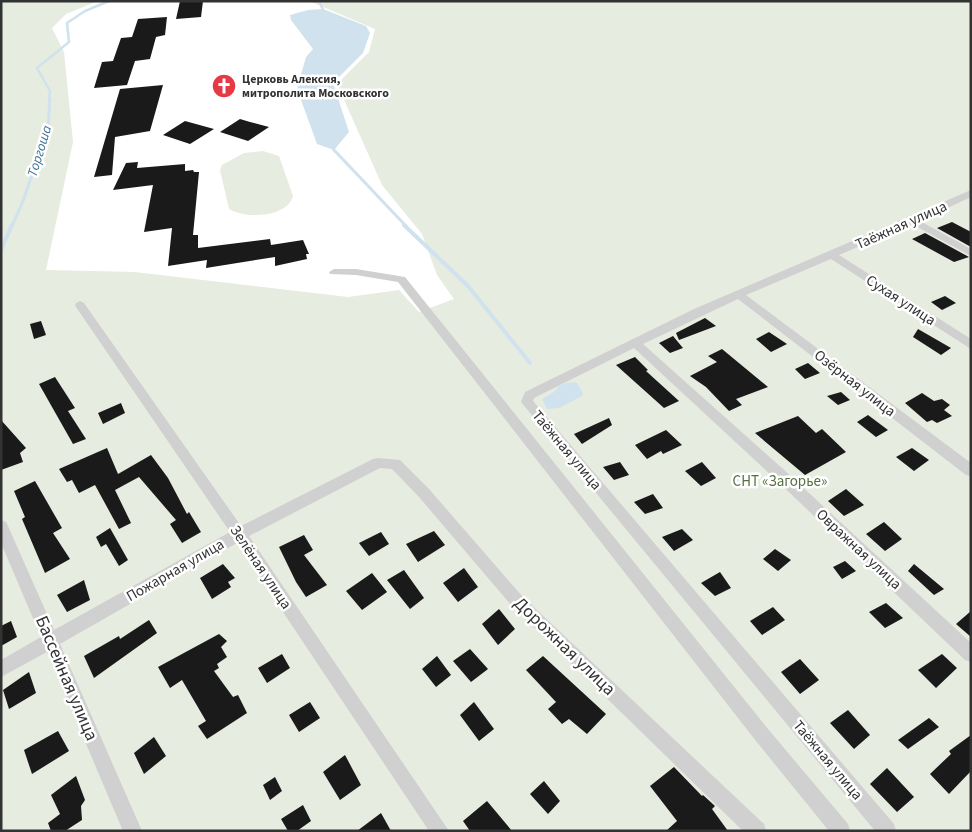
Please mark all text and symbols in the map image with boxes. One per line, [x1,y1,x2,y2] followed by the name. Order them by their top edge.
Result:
[242,71,389,102] place label: Церковь Алексия, митрополита Московского
[211,73,237,99] church icon: Церковь Алексия, митрополита Московского
[23,123,57,180] water label: Торгоша
[852,196,950,255] street label: Таёжная улица
[862,270,940,331] street label: Сухая улица
[809,345,900,422] street label: Озёрная улица
[527,406,606,495] street label: Таёжная улица
[733,471,827,492] park label: СНТ «Загорье»
[811,504,906,594] street label: Овражная улица
[225,521,296,613] street label: Зелёная улица
[122,534,228,607] street label: Пожарная улица
[508,591,621,701] street label: Дорожная улица
[29,612,104,745] street label: Бассейная улица
[788,716,867,805] street label: Таёжная улица

